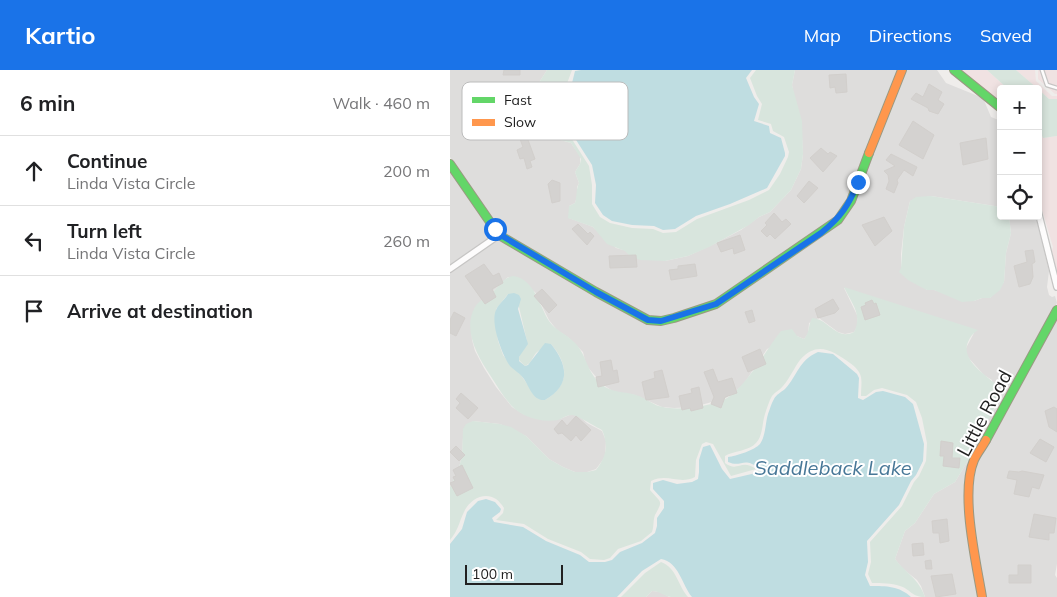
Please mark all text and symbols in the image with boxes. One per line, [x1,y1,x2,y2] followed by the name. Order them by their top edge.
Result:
[25,20,96,50] text: Kartio
[804,24,841,47] text: Map
[869,24,952,47] text: Directions
[980,24,1032,47] text: Saved
[462,82,628,140] legend
[997,85,1042,220] map controls
[997,85,1042,130] button: +
[20,90,75,116] text: 6 min
[504,91,532,109] text: Fast
[332,93,430,113] text: Walk · 460 m
[504,113,536,131] text: Slow
[997,130,1042,175] button: −
[67,149,147,173] text: Continue
[20,157,48,185] icon: ahead
[383,161,430,181] text: 200 m
[847,171,870,194] route end
[67,173,195,193] text: Linda Vista Circle
[997,175,1042,220] button: locate
[484,218,507,241] route start
[67,219,142,243] text: Turn left
[20,227,48,255] icon: left
[383,231,430,251] text: 260 m
[67,243,195,263] text: Linda Vista Circle
[20,297,48,325] icon: arrive
[67,299,253,323] text: Arrive at destination
[951,366,1017,460] street label: Little Road
[754,455,912,480] water label: Saddleback Lake
[465,562,562,585] scale bar
[472,565,513,583] text: 100 m

